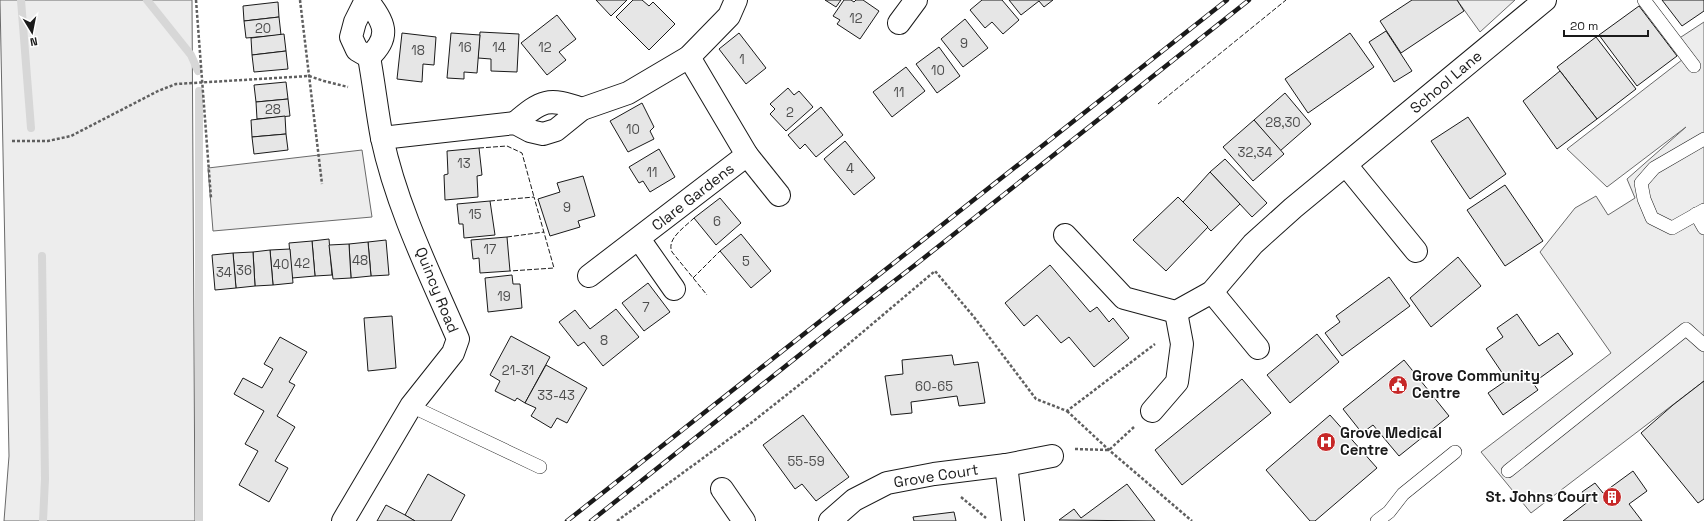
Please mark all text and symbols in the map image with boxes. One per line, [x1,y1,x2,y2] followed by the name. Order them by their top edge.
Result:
[849,10,863,27] house number: 12
[12,12,52,52] north arrow
[1564,12,1648,38] scale bar
[1570,18,1598,34] text: 20 m
[255,20,271,37] house number: 20
[29,34,39,49] text: N
[960,35,968,52] house number: 9
[458,39,472,56] house number: 16
[492,39,506,56] house number: 14
[538,39,552,56] house number: 12
[411,42,425,59] house number: 18
[1406,46,1486,117] street label: School Lane
[739,51,745,68] house number: 1
[931,62,945,79] house number: 10
[894,84,904,101] house number: 11
[265,101,281,118] house number: 28
[786,104,794,121] house number: 2
[1265,114,1301,131] house number: 28,30
[626,121,640,138] house number: 10
[1238,144,1272,161] house number: 32,34
[457,155,471,172] house number: 13
[648,158,738,235] street label: Clare Gardens
[846,160,854,177] house number: 4
[647,164,657,181] house number: 11
[563,199,571,216] house number: 9
[468,206,482,223] house number: 15
[713,213,721,230] house number: 6
[484,241,496,258] house number: 17
[412,244,463,336] street label: Quincy Road
[352,252,368,269] house number: 48
[742,253,750,270] house number: 5
[294,255,310,272] house number: 42
[273,256,289,273] house number: 40
[236,262,252,279] house number: 36
[216,264,232,281] house number: 34
[497,288,511,305] house number: 19
[642,299,650,316] house number: 7
[600,332,608,349] house number: 8
[502,362,534,379] house number: 21-31
[1412,366,1540,402] place label: Grove Community Centre
[1387,374,1409,396] public building icon: Grove Community Centre
[915,378,953,395] house number: 60-65
[537,387,575,404] house number: 33-43
[1340,423,1442,459] place label: Grove Medical Centre
[1315,431,1337,453] hospital icon: Grove Medical Centre
[787,453,825,470] house number: 55-59
[892,459,980,492] street label: Grove Court
[1601,486,1623,508] building icon: St. Johns Court
[1485,487,1598,506] place label: St. Johns Court

